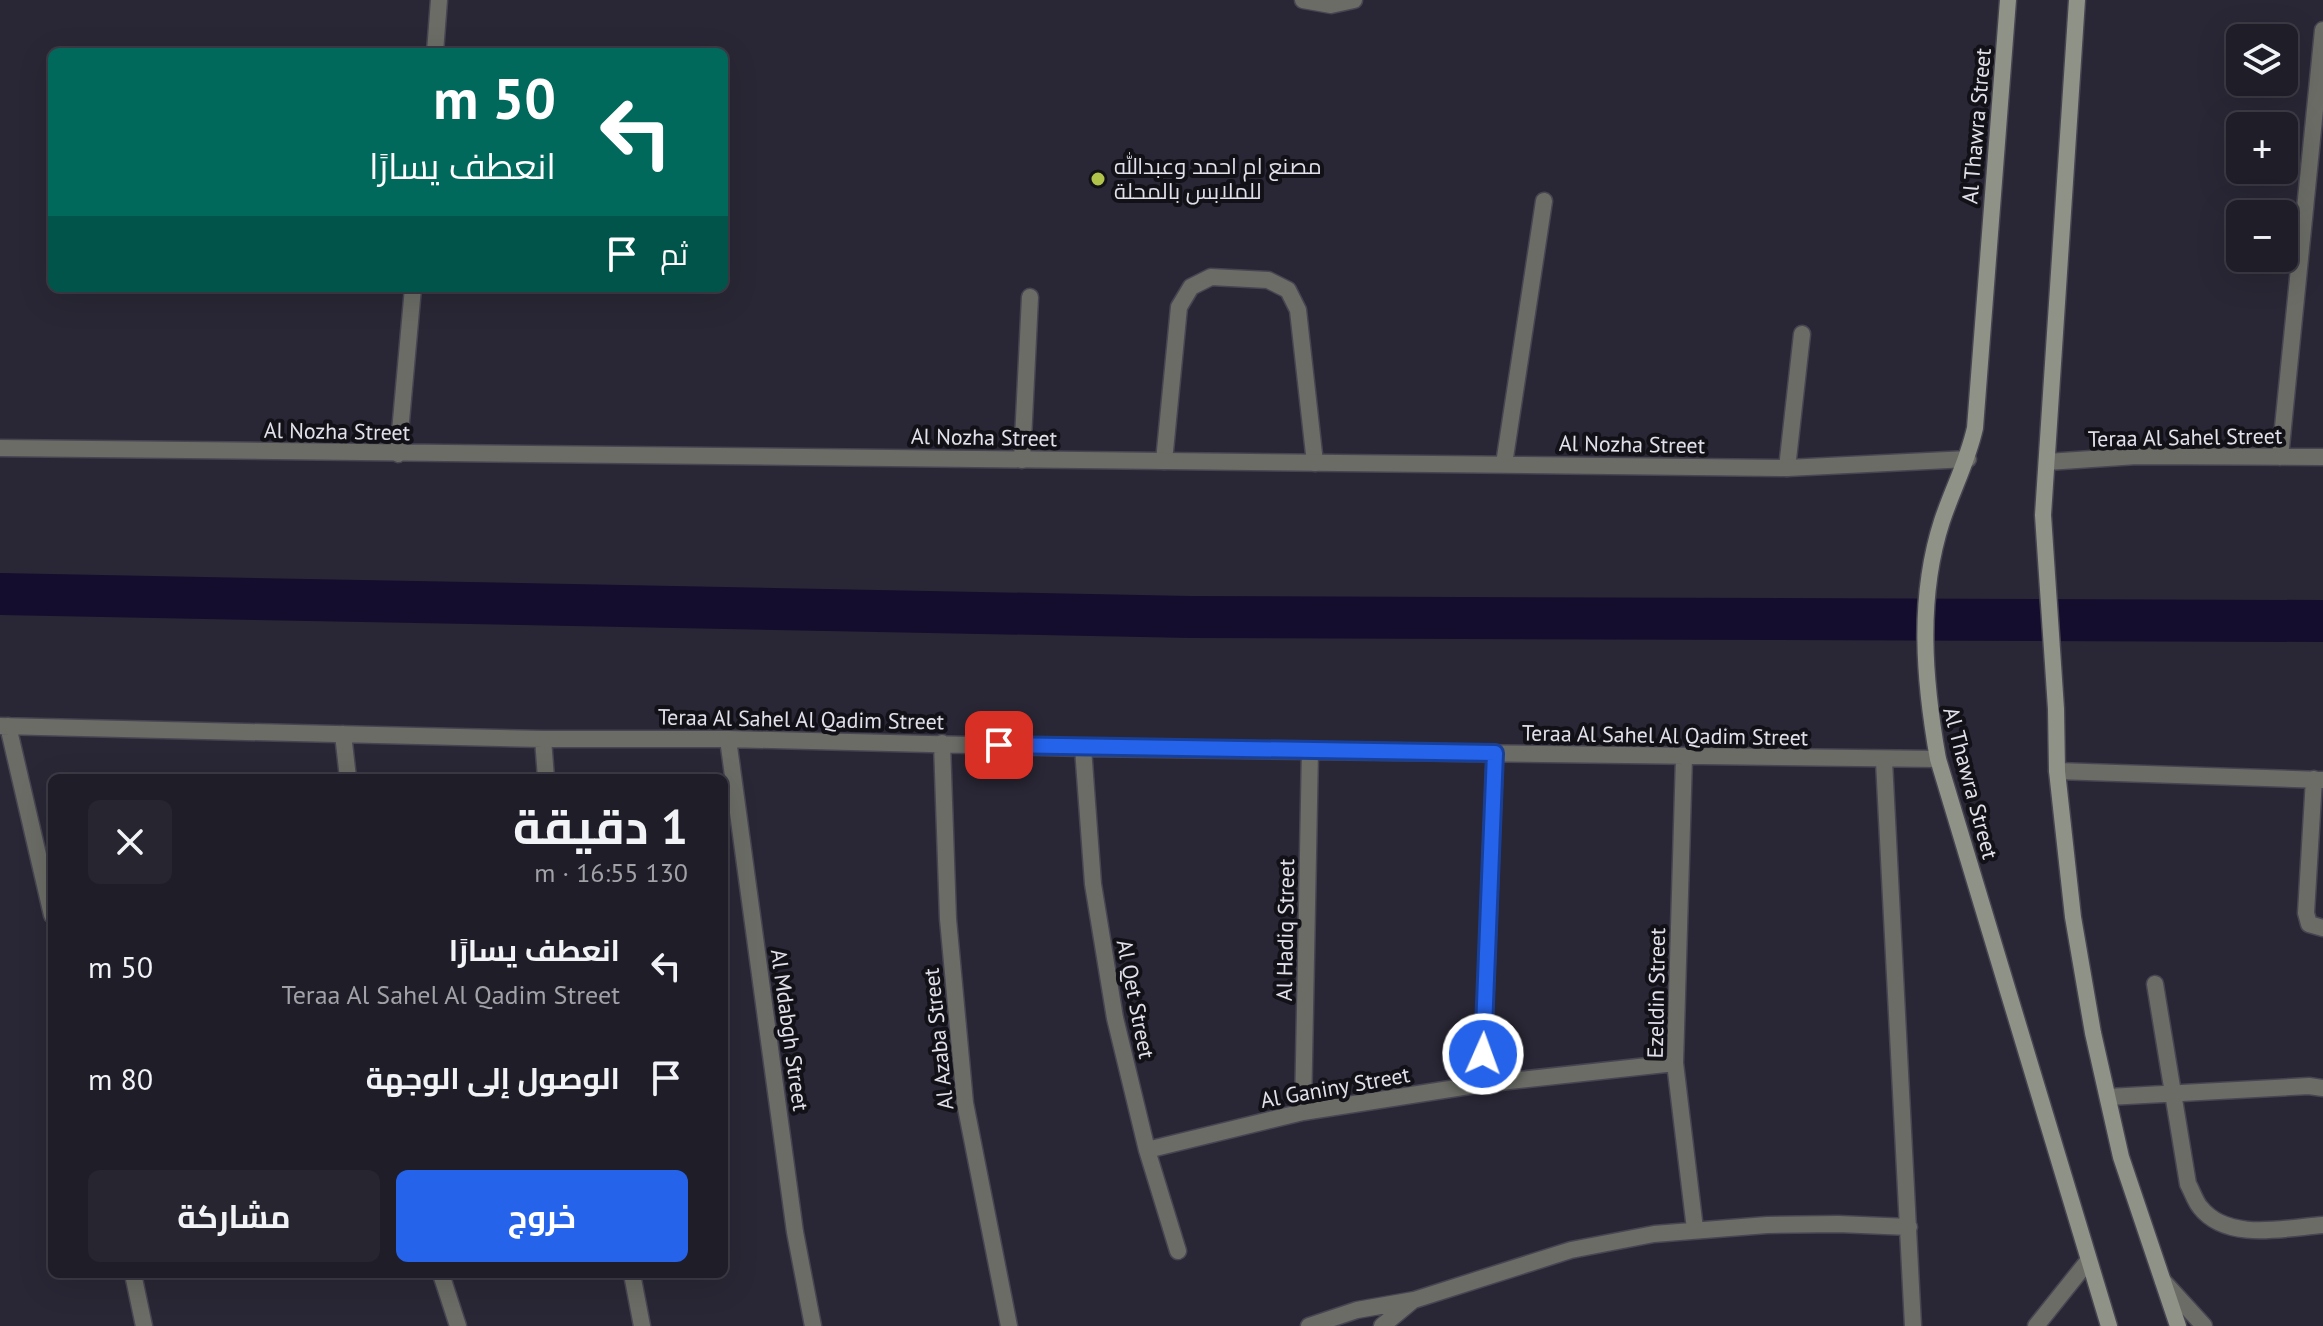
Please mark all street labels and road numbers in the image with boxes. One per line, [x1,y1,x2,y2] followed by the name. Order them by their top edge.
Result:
[1955,46,1997,205] street label: Al Thawra Street
[264,416,411,446] street label: Al Nozha Street
[2088,421,2283,453] street label: Teraa Al Sahel Street
[911,422,1058,452] street label: Al Nozha Street
[1559,429,1706,459] street label: Al Nozha Street
[658,703,945,736] street label: Teraa Al Sahel Al Qadim Street
[1937,704,2005,863] street label: Al Thawra Street
[1522,719,1809,752] street label: Teraa Al Sahel Al Qadim Street
[1270,858,1300,1001] street label: Al Hadiq Street
[1641,927,1671,1059] street label: Ezeldin Street
[1111,937,1161,1062] street label: Al Qet Street
[765,947,815,1113] street label: Al Mdabgh Street
[917,966,959,1111] street label: Al Azaba Street
[1258,1060,1412,1114] street label: Al Ganiny Street

